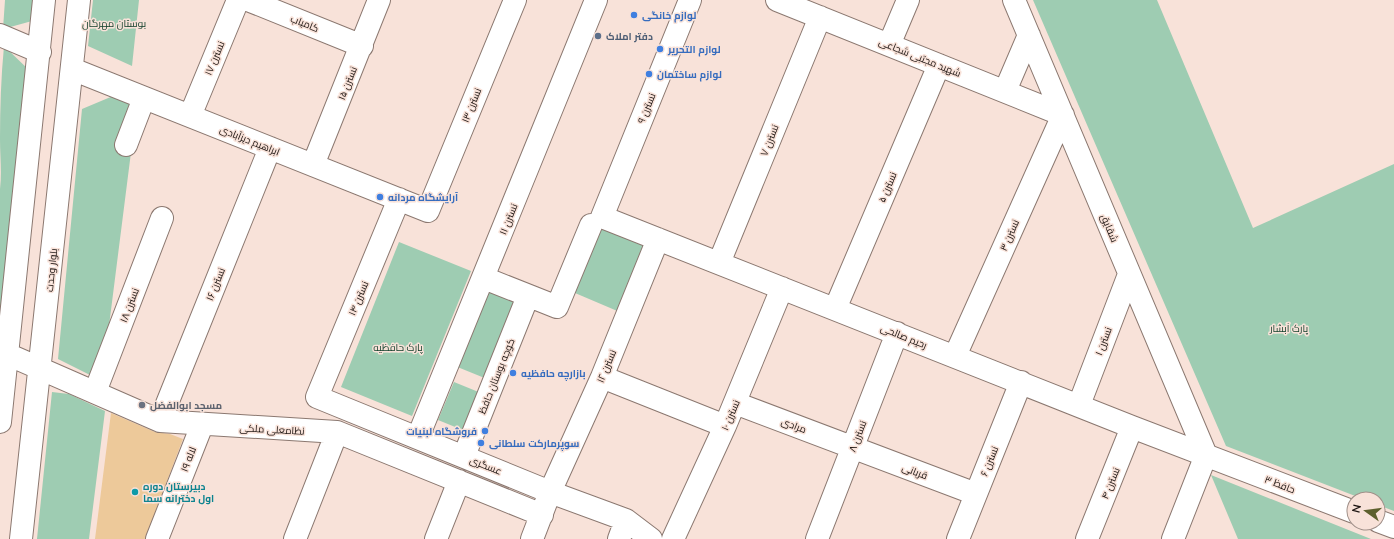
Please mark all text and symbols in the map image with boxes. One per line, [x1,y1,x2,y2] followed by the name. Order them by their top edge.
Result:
[642,9,696,23] place label: لوازم خانگی
[629,10,639,20] marker: لوازم خانگی
[288,12,321,36] street label: کامیاب
[82,17,146,31] park label: بوستان مهرگان
[606,30,653,44] place label: دفتر املاک
[593,31,603,41] marker: دفتر املاک
[876,35,963,81] street label: شهید مجتبی شجاعی
[201,39,228,78] street label: نسترن ۱۷
[667,43,721,57] place label: لوازم التحریر
[655,44,665,54] marker: لوازم التحریر
[335,65,361,102] street label: نسترن ۱۵
[657,68,722,82] place label: لوازم ساختمان
[644,69,654,79] marker: لوازم ساختمان
[459,86,485,125] street label: نسترن ۱۳
[635,91,659,126] street label: نسترن ۹
[217,123,282,159] street label: ابراهیم دیزآبادی
[757,123,783,158] street label: نسترن ۷
[875,170,901,205] street label: نسترن ۵
[388,191,459,205] place label: آرایشگاه مردانه
[375,192,385,202] marker: آرایشگاه مردانه
[496,202,522,237] street label: نسترن ۱۱
[1097,212,1121,245] street label: شقایق
[997,217,1023,253] street label: نسترن ۳
[43,248,61,293] street label: بلوار وحدت
[203,266,229,303] street label: نسترن ۱۶
[345,279,372,318] street label: نسترن ۱۴
[117,286,143,325] street label: نسترن ۱۸
[878,321,929,353] street label: رحیم صالحی
[1269,322,1308,336] park label: پارک آبشار
[1092,325,1116,358] street label: نسترن ۱
[475,337,518,416] street label: کوچه بوستان حافظ
[373,341,423,355] park label: پارک حافظیه
[594,348,620,385] street label: نسترن ۱۲
[521,367,586,381] place label: بازارچه حافظیه
[508,368,518,378] marker: بازارچه حافظیه
[718,398,744,433] street label: نسترن ۱۰
[150,399,222,413] place label: مسجد ابوالفضل
[137,400,147,410] marker: مسجد ابوالفضل
[779,415,808,437] street label: مرادی
[846,419,870,454] street label: نسترن ۸
[239,421,305,439] street label: نظامعلی ملکی
[406,425,477,439] place label: فروشگاه لبنیات
[480,426,490,436] marker: فروشگاه لبنیات
[489,437,579,451] place label: سوپرمارکت سلطانی
[476,438,486,448] marker: سوپرمارکت سلطانی
[978,444,1002,478] street label: نسترن ۶
[178,445,200,474] street label: لاله ۱۹
[467,453,504,479] street label: عسگری
[900,461,929,483] street label: قربانی
[1098,465,1124,501] street label: نسترن ۴
[1262,473,1297,497] street label: حافظ ۳
[143,480,214,506] place label: دبیرستان دوره اول دخترانه سما
[130,487,140,497] marker: دبیرستان دوره اول دخترانه سما
[1346,491,1386,531] north arrow
[1349,503,1365,515] text: N

